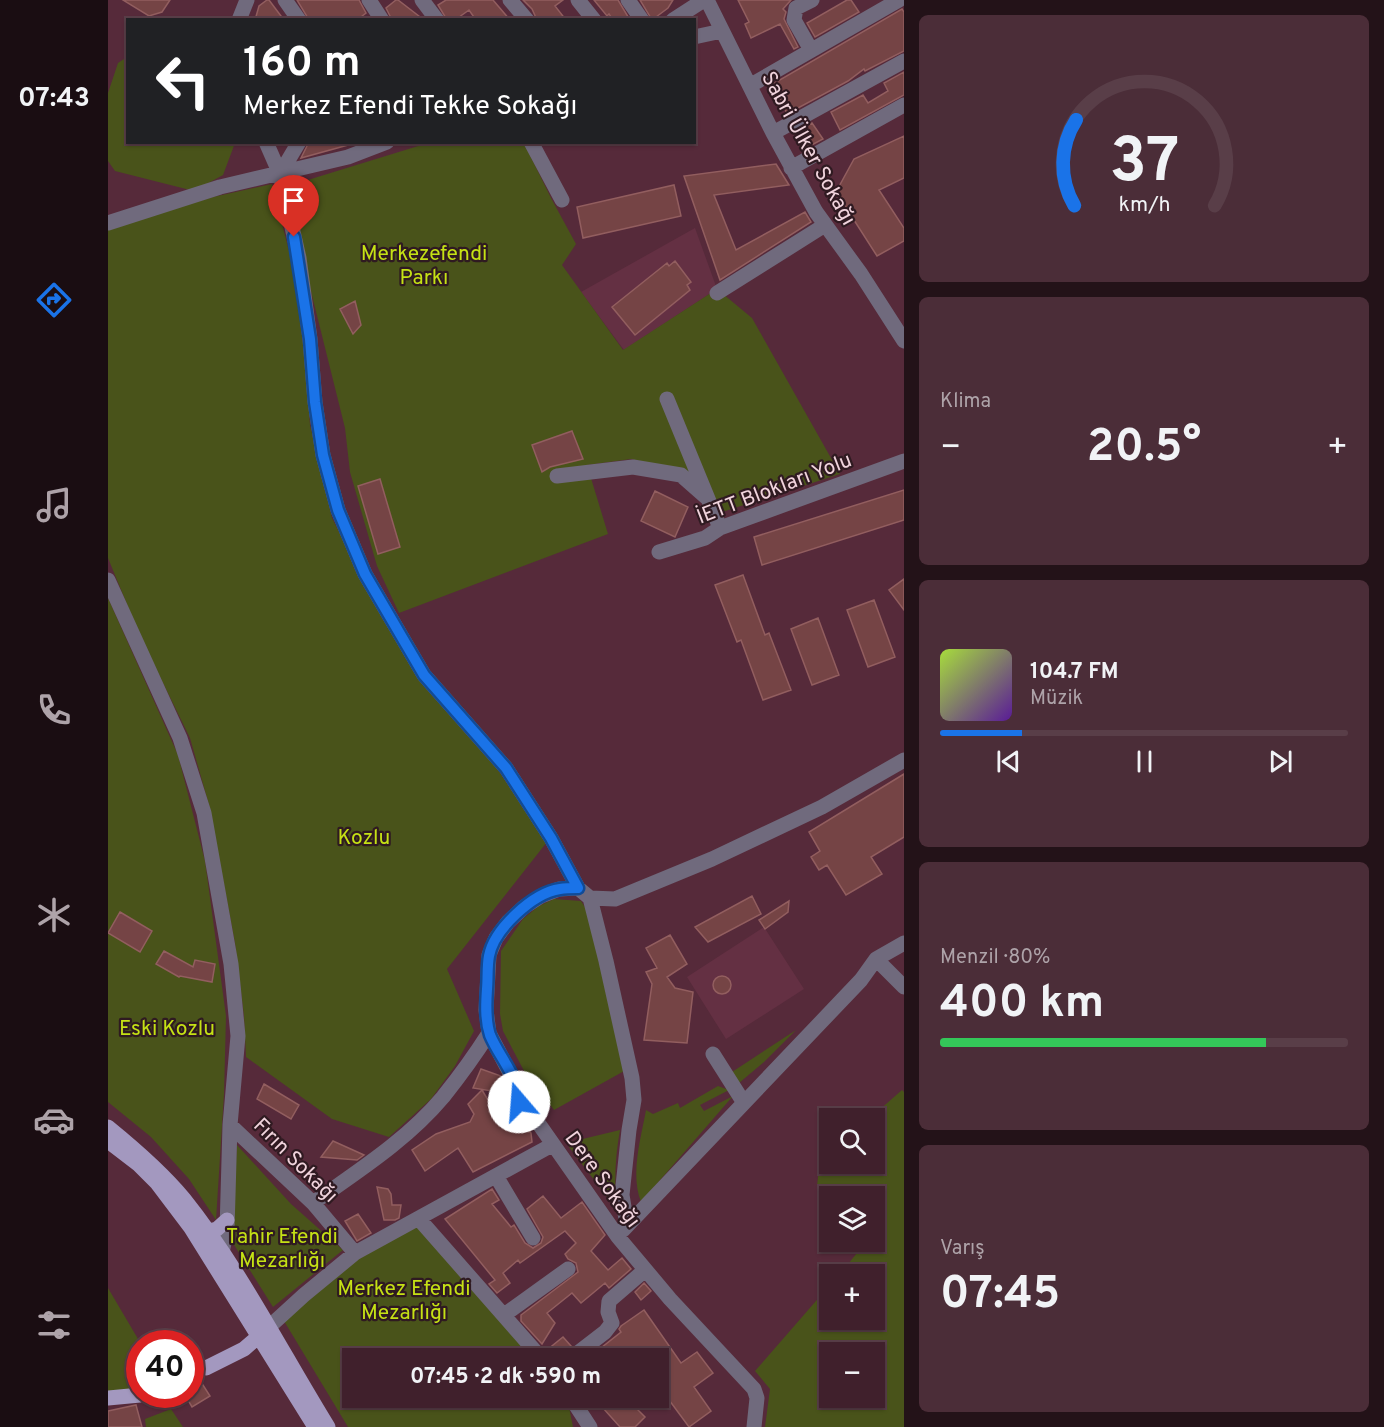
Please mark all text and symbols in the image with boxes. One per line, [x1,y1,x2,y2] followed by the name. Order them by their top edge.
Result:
[243,38,361,91] text: 160 m
[144,42,222,120] icon: left
[754,67,861,230] street label: Sabri Ülker Sokağı
[18,82,90,116] text: 07:43
[243,90,577,124] text: Merkez Efendi Tekke Sokağı
[1109,125,1179,204] text: 37
[268,175,319,237] pin
[277,184,310,217] icon: arrive
[1118,192,1170,219] text: km/h
[361,241,487,292] park label: Merkezefendi Parkı
[33,279,75,321] icon: directions
[940,389,991,415] text: Klima
[1087,420,1201,477] text: 20.5°
[940,428,961,470] text: −
[1327,428,1348,470] text: +
[693,447,856,531] street label: İETT Blokları Yolu
[33,484,75,526] icon: music
[1030,659,1119,686] text: 104.7 FM
[1030,686,1083,712] text: Müzik
[33,689,75,731] icon: phone
[992,745,1025,778] icon: previous
[1128,745,1161,778] icon: pause
[1264,745,1297,778] icon: next
[338,825,390,852] park label: Kozlu
[33,894,75,936] icon: climate
[940,945,1050,971] text: Menzil · 80%
[940,976,1104,1033] text: 400 km
[119,1016,215,1043] park label: Eski Kozlu
[487,1070,551,1134] position arrow
[33,1099,75,1141] icon: car
[819,1108,885,1408] map controls
[819,1108,885,1174] button: search
[247,1113,343,1209] street label: Fırın Sokağı
[558,1126,646,1233] street label: Dere Sokağı
[819,1186,885,1252] button: layers
[226,1224,338,1275] park label: Tahir Efendi Mezarlığı
[940,1236,985,1262] text: Varış
[819,1264,885,1330] button: +
[940,1267,1060,1324] text: 07:45
[337,1276,471,1327] park label: Merkez Efendi Mezarlığı
[33,1304,75,1346] icon: filters
[126,1330,204,1408] speed limit sign: 40
[819,1342,885,1408] button: −
[410,1364,601,1391] text: 07:45 · 2 dk · 590 m

